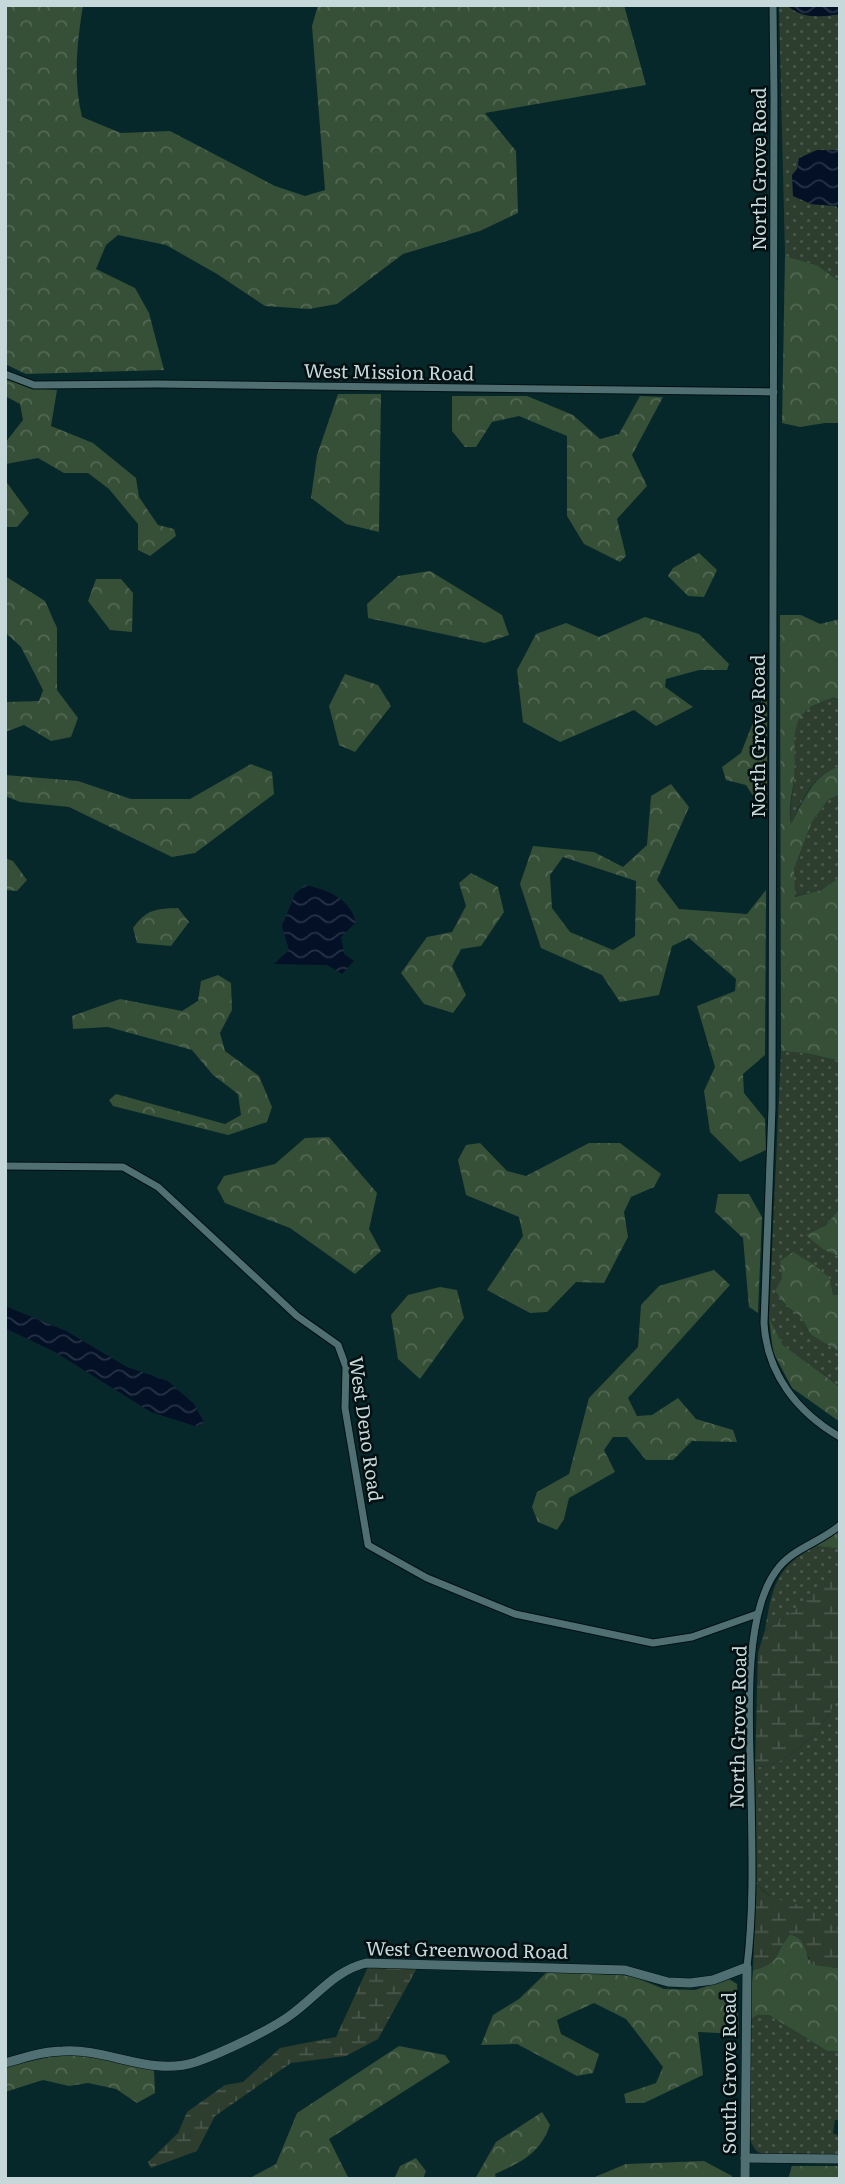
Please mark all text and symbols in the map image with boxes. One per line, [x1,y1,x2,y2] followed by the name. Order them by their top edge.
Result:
[744,87,772,251] street label: North Grove Road
[303,356,475,386] street label: West Mission Road
[743,654,771,818] street label: North Grove Road
[343,1355,391,1504] street label: West Deno Road
[722,1645,752,1809] street label: North Grove Road
[365,1933,569,1965] street label: West Greenwood Road
[714,1991,742,2154] street label: South Grove Road

